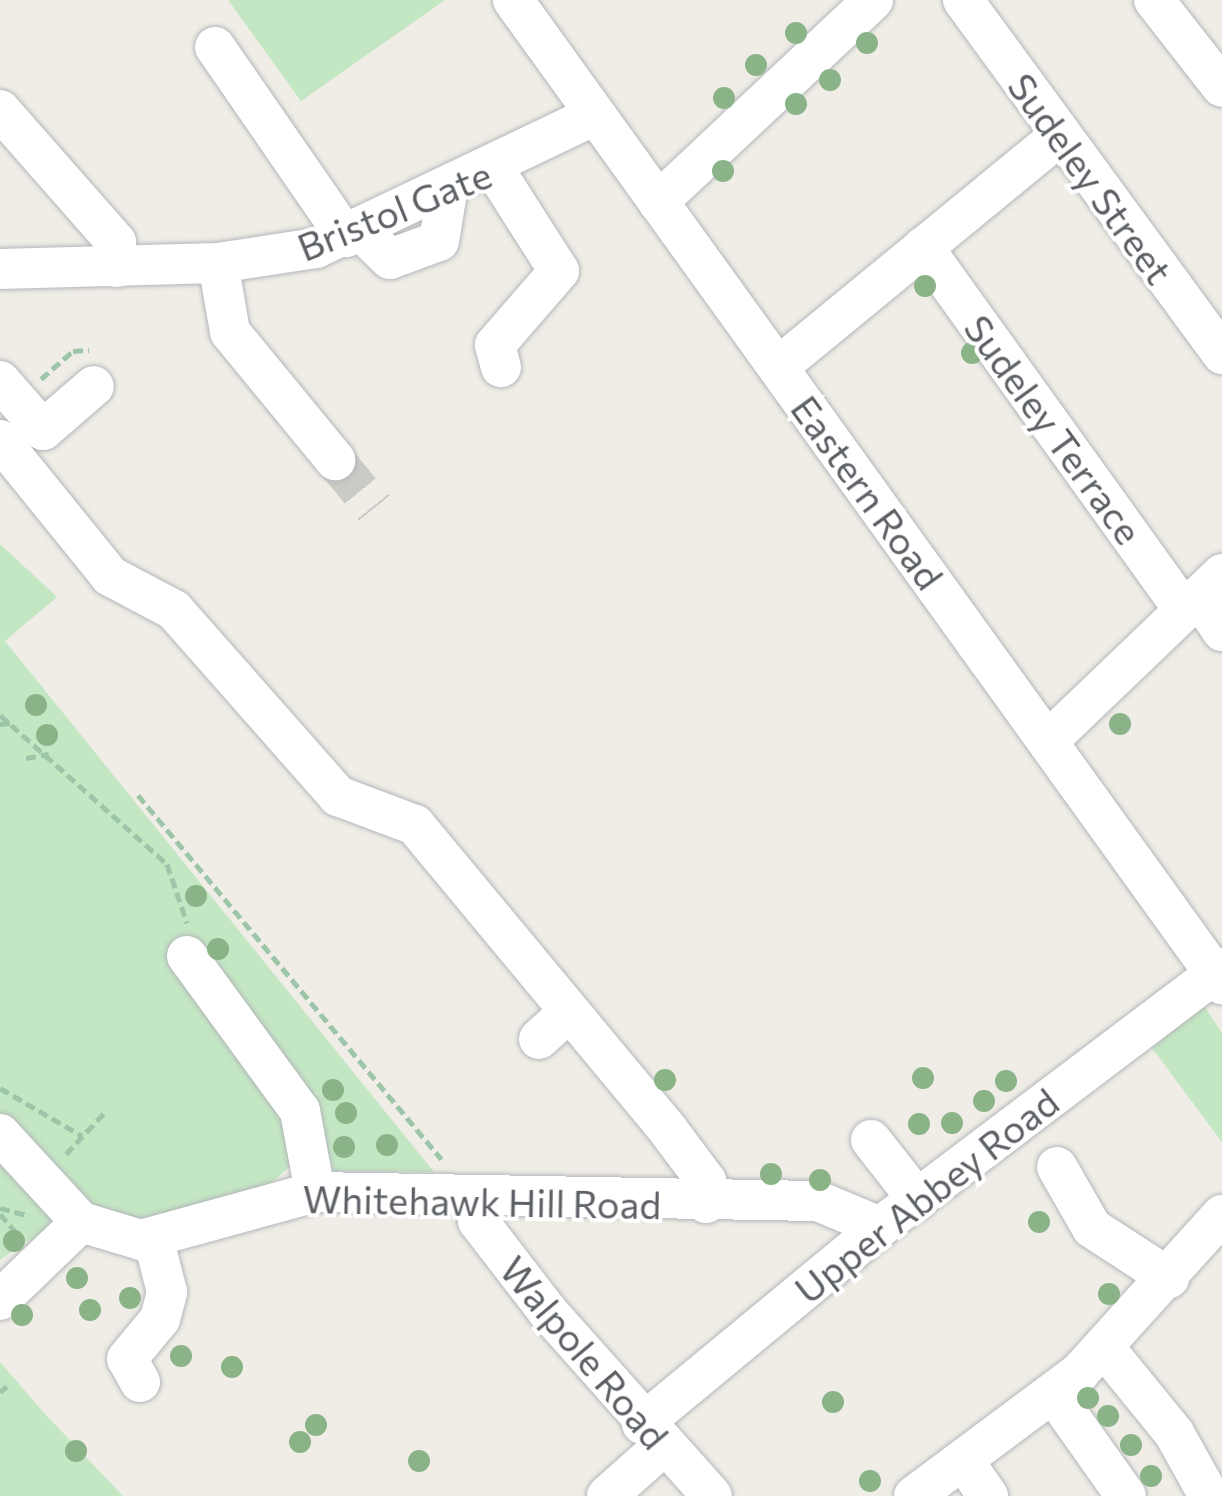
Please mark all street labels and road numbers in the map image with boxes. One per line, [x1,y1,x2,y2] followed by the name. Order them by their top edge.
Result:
[999,64,1183,292] street label: Sudeley Street
[291,151,497,269] street label: Bristol Gate
[956,306,1152,552] street label: Sudeley Terrace
[783,386,953,598] street label: Eastern Road
[785,1078,1067,1312] street label: Upper Abbey Road
[302,1175,662,1227] street label: Whitehawk Hill Road
[491,1247,679,1457] street label: Walpole Road

